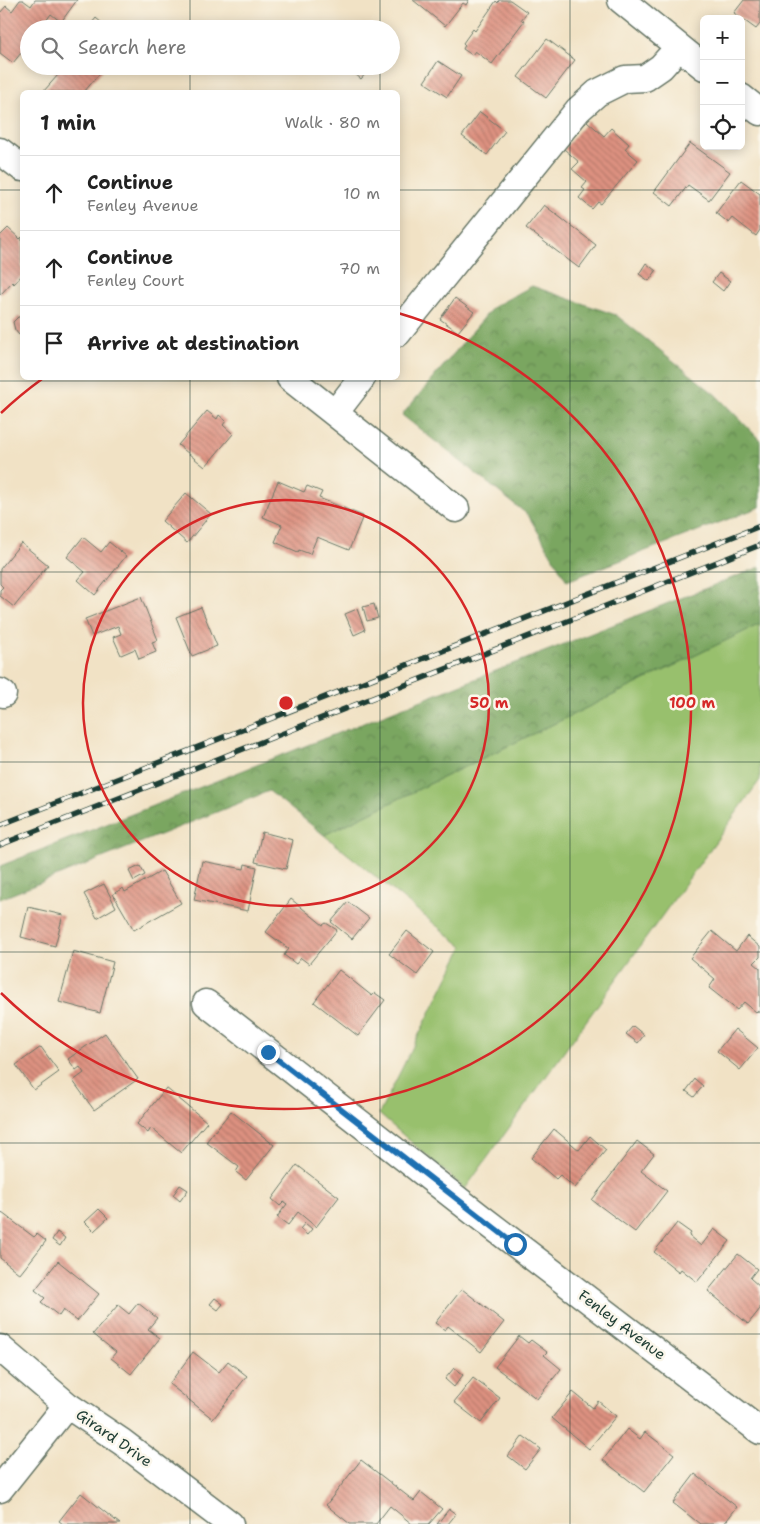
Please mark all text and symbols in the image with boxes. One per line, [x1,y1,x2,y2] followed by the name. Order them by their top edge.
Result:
[700,15,745,150] map controls
[700,15,745,60] button: +
[20,20,400,75] search box
[38,34,66,62] icon: search
[78,35,187,60] text: Search here
[700,60,745,105] button: −
[700,105,745,150] button: locate
[40,109,96,137] text: 1 min
[285,112,380,133] text: Walk · 80 m
[87,170,173,195] text: Continue
[40,179,68,207] icon: ahead
[343,183,380,204] text: 10 m
[87,195,199,216] text: Fenley Avenue
[87,245,173,270] text: Continue
[40,254,68,282] icon: ahead
[339,258,380,279] text: 70 m
[87,270,184,291] text: Fenley Court
[40,329,68,357] icon: arrive
[87,331,299,356] text: Arrive at destination
[470,693,509,713] text: 50 m
[669,693,715,713] text: 100 m
[277,694,295,712] centre of rings
[257,1041,280,1064] route end
[504,1233,527,1256] route start
[574,1286,670,1364] street label: Fenley Avenue
[72,1404,156,1472] street label: Girard Drive

